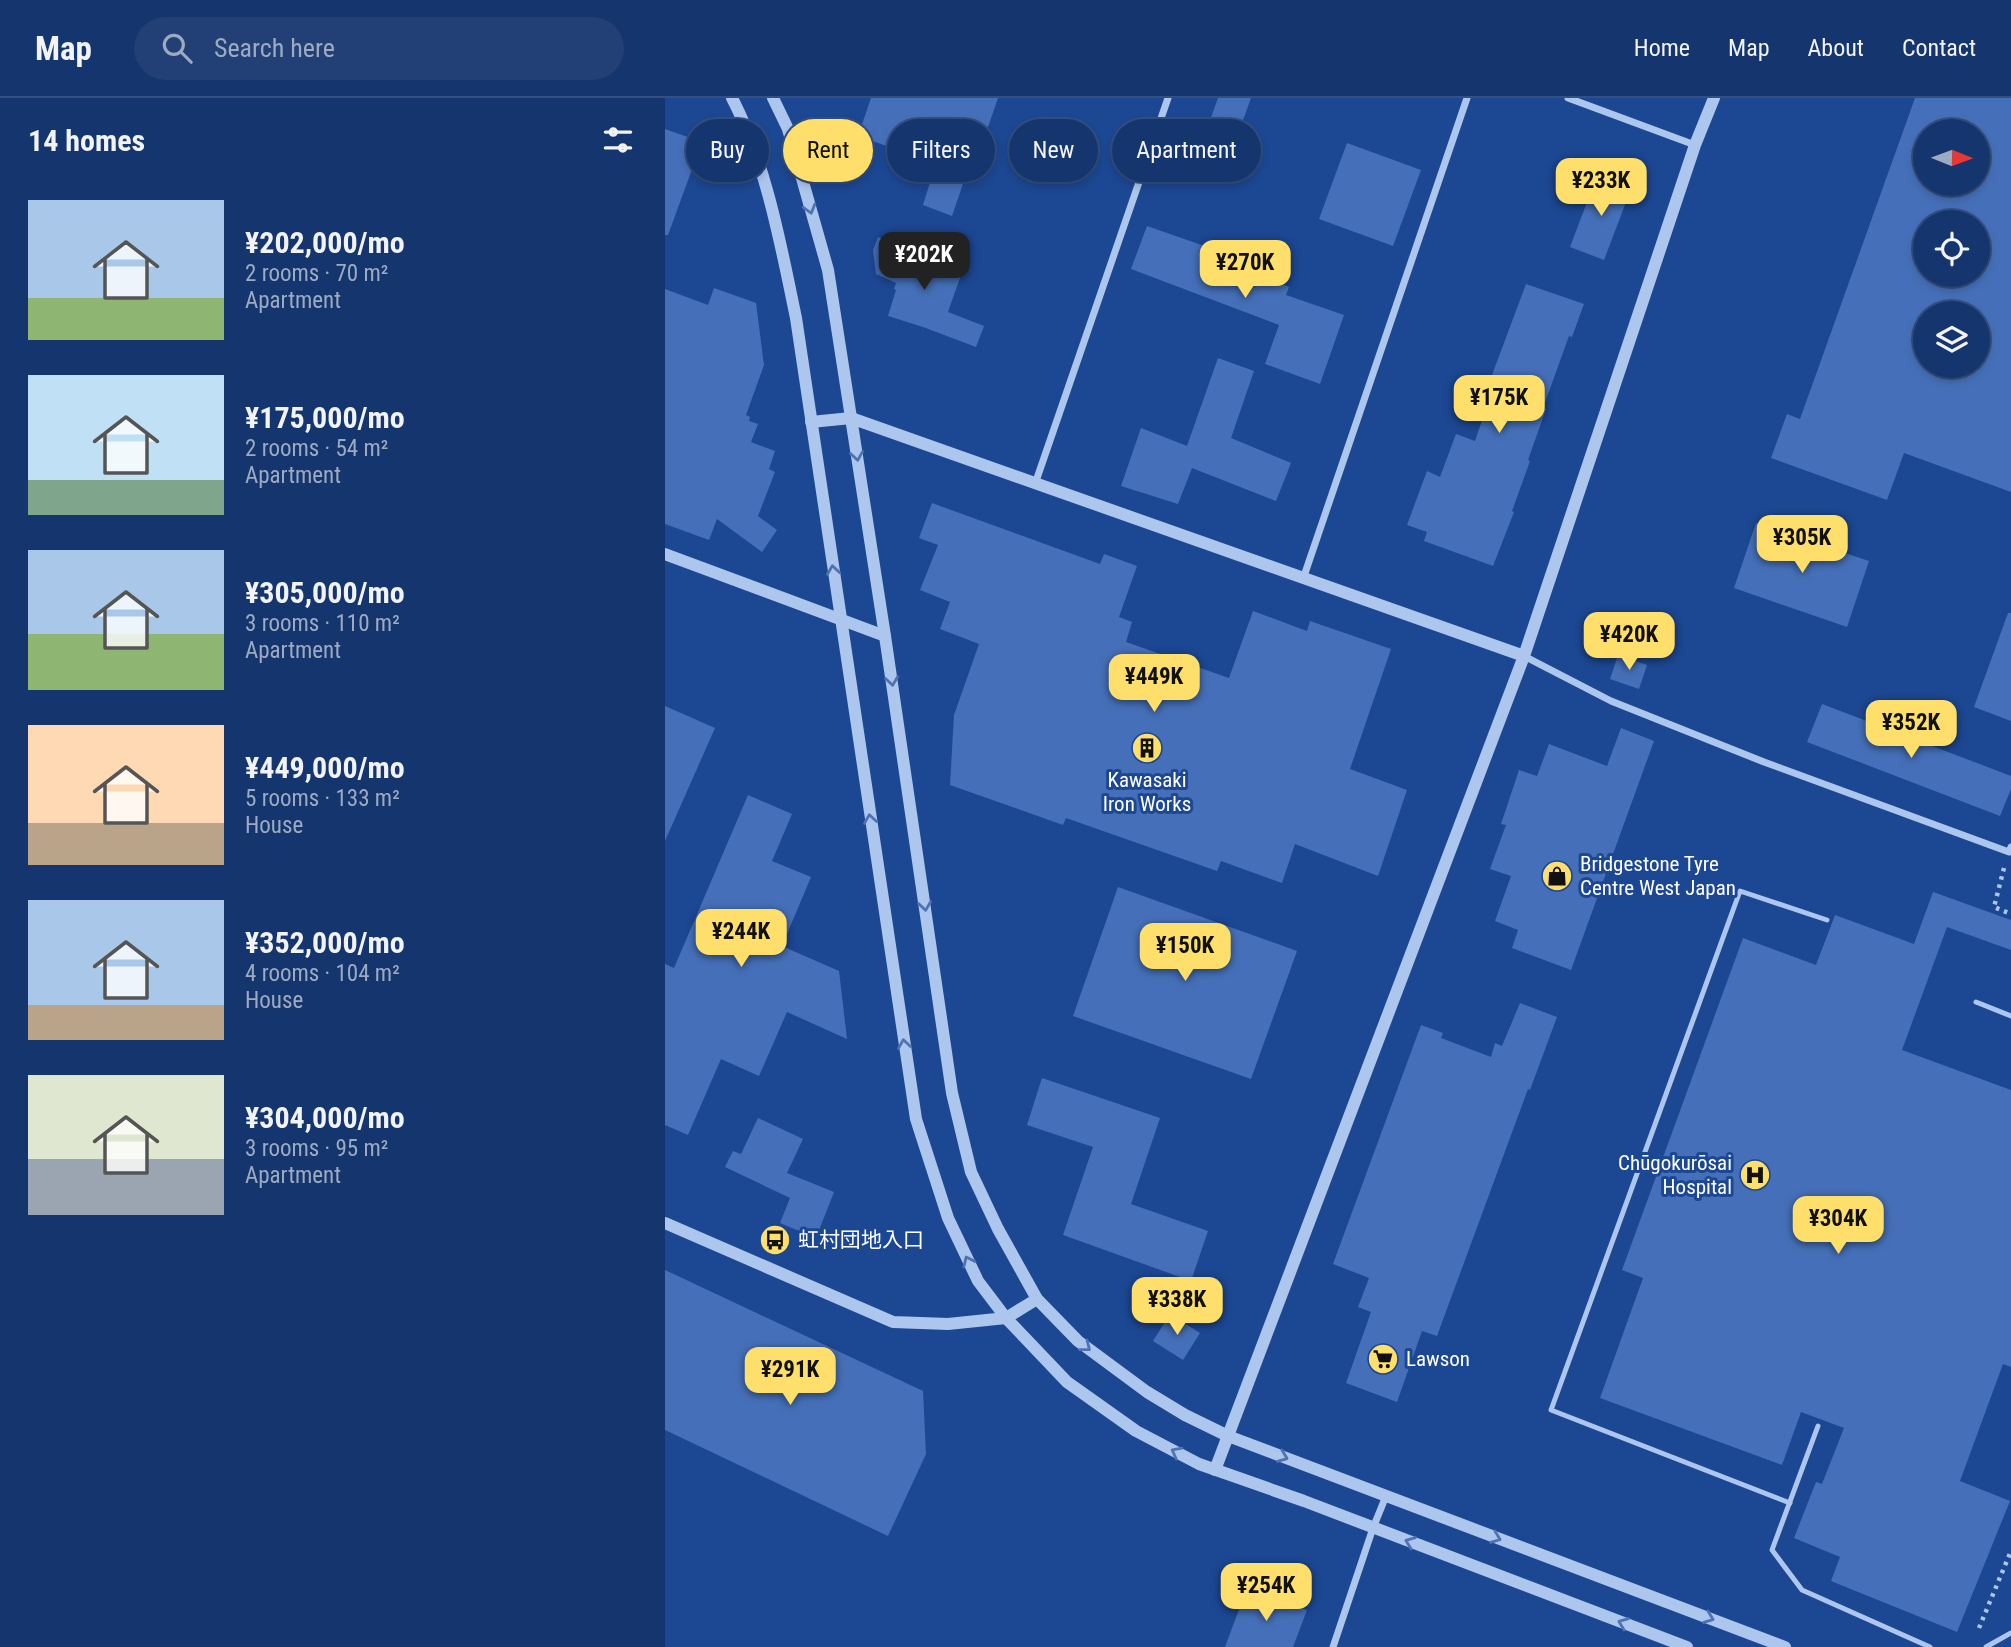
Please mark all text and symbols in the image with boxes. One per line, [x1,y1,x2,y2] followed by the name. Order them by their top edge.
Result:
[134,17,624,80] search box
[35,29,92,68] text: Map
[158,29,196,67] icon: search
[214,33,335,63] text: Search here
[1634,34,1690,62] text: Home
[1728,34,1770,62] text: Map
[1808,34,1864,62] text: About
[1902,34,1976,62] text: Contact
[686,119,769,182] chip: Buy
[783,119,873,182] chip: Rent
[887,119,995,182] chip: Filters
[1009,119,1098,182] chip: New
[1112,119,1261,182] chip: Apartment
[1913,119,1990,196] north arrow
[1913,119,1990,378] map controls
[599,121,637,159] icon: filters
[28,123,145,158] text: 14 homes
[1552,158,1650,218] pin: ¥233K
[1572,167,1630,194] text: ¥233K
[802,203,817,215] one-way arrow
[1913,210,1990,287] button: locate
[245,225,405,260] text: ¥202,000/mo
[84,228,168,312] icon: home
[875,232,973,292] pin: ¥202K
[1196,240,1294,300] pin: ¥270K
[895,241,953,268] text: ¥202K
[1216,249,1274,276] text: ¥270K
[245,260,388,287] text: 2 rooms · 70 m²
[245,287,341,314] text: Apartment
[1913,301,1990,378] button: layers
[1450,376,1548,435] pin: ¥175K
[1470,384,1528,411] text: ¥175K
[245,400,405,435] text: ¥175,000/mo
[84,403,168,487] icon: home
[245,435,388,462] text: 2 rooms · 54 m²
[849,450,864,462] one-way arrow
[245,462,341,489] text: Apartment
[1753,516,1851,575] pin: ¥305K
[1773,524,1831,551] text: ¥305K
[826,564,841,576] one-way arrow
[245,575,405,610] text: ¥305,000/mo
[84,578,168,662] icon: home
[245,610,400,637] text: 3 rooms · 110 m²
[1580,612,1678,672] pin: ¥420K
[1600,621,1658,648] text: ¥420K
[245,637,341,664] text: Apartment
[1105,654,1203,714] pin: ¥449K
[1125,663,1183,690] text: ¥449K
[884,675,899,687] one-way arrow
[1862,700,1960,760] pin: ¥352K
[1882,709,1940,736] text: ¥352K
[1130,731,1164,765] building icon: Kawasaki Iron Works
[245,750,405,785] text: ¥449,000/mo
[84,753,168,837] icon: home
[1103,768,1191,816] place label: Kawasaki Iron Works
[245,785,400,812] text: 5 rooms · 133 m²
[245,812,303,839] text: House
[863,813,878,825] one-way arrow
[1580,852,1736,900] place label: Bridgestone Tyre Centre West Japan
[1540,859,1574,893] shop icon: Bridgestone Tyre Centre West Japan
[917,900,932,912] one-way arrow
[692,910,790,969] pin: ¥244K
[712,918,770,945] text: ¥244K
[1136,924,1234,983] pin: ¥150K
[245,925,405,960] text: ¥352,000/mo
[84,928,168,1012] icon: home
[1156,932,1214,959] text: ¥150K
[245,960,400,987] text: 4 rooms · 104 m²
[245,987,303,1014] text: House
[897,1038,912,1050] one-way arrow
[245,1100,405,1135] text: ¥304,000/mo
[84,1103,168,1187] icon: home
[245,1135,388,1162] text: 3 rooms · 95 m²
[1618,1151,1732,1199] place label: Chūgokurōsai Hospital
[1738,1158,1772,1192] hospital icon: Chūgokurōsai Hospital
[245,1162,341,1189] text: Apartment
[1789,1196,1887,1256] pin: ¥304K
[1809,1205,1867,1232] text: ¥304K
[758,1223,792,1257] bus stop icon: 虹村団地入口
[798,1228,924,1252] place label: 虹村団地入口
[963,1256,977,1268] one-way arrow
[1128,1278,1226,1337] pin: ¥338K
[1148,1286,1206,1313] text: ¥338K
[1078,1338,1090,1351] one-way arrow
[1366,1342,1400,1376] supermarket icon: Lawson
[1406,1347,1470,1371] place label: Lawson
[741,1348,839,1407] pin: ¥291K
[761,1356,819,1383] text: ¥291K
[1170,1446,1183,1460] one-way arrow
[1277,1449,1289,1463] one-way arrow
[1489,1529,1501,1543] one-way arrow
[1405,1537,1417,1551] one-way arrow
[1217,1564,1315,1623] pin: ¥254K
[1237,1572,1295,1599] text: ¥254K
[1702,1610,1714,1624] one-way arrow
[1618,1617,1630,1631] one-way arrow

